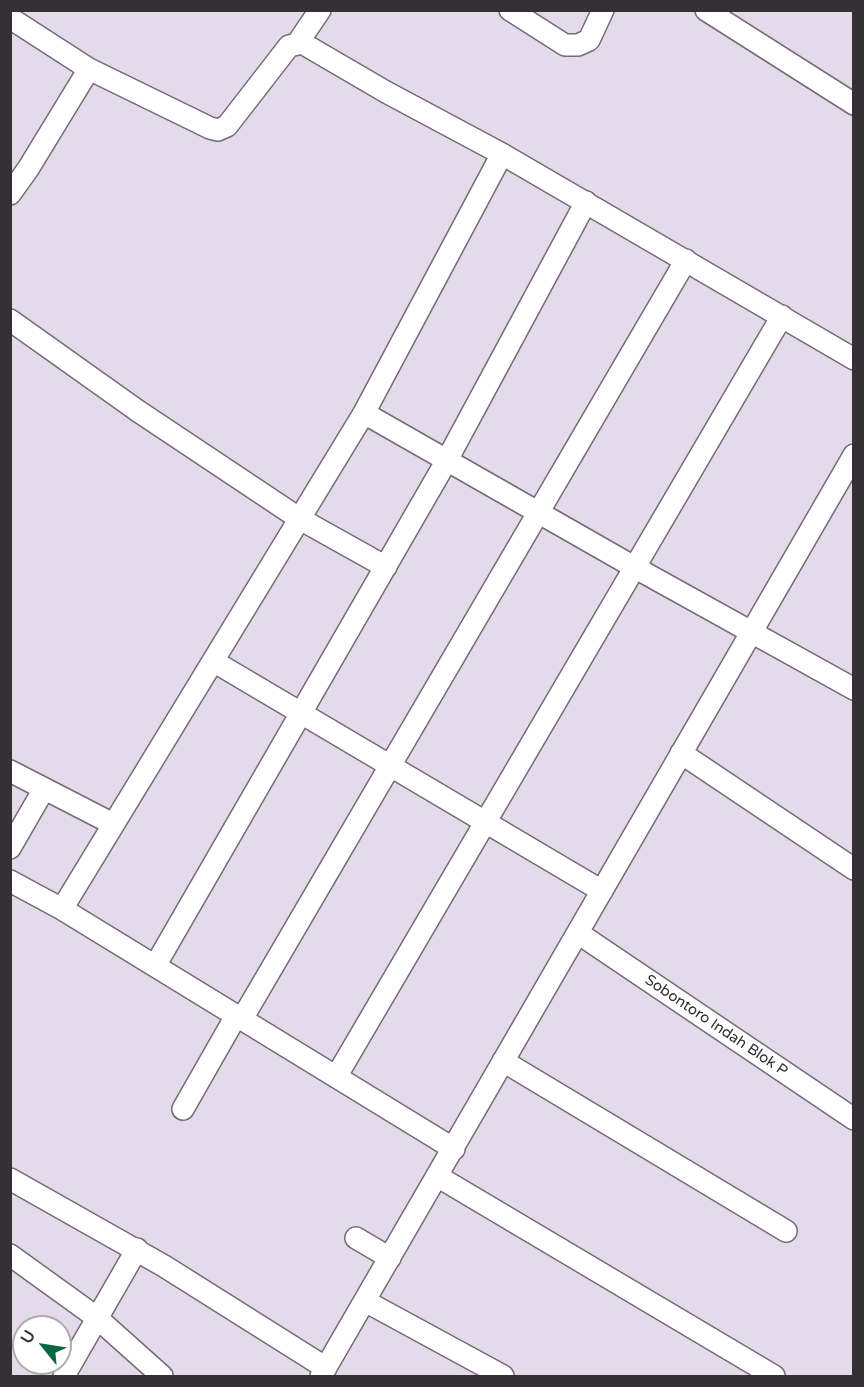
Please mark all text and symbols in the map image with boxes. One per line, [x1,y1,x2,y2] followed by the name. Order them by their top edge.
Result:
[641,971,791,1081] street label: Sobontoro Indah Blok P
[12,1315,72,1375] north arrow
[16,1327,40,1347] text: U

